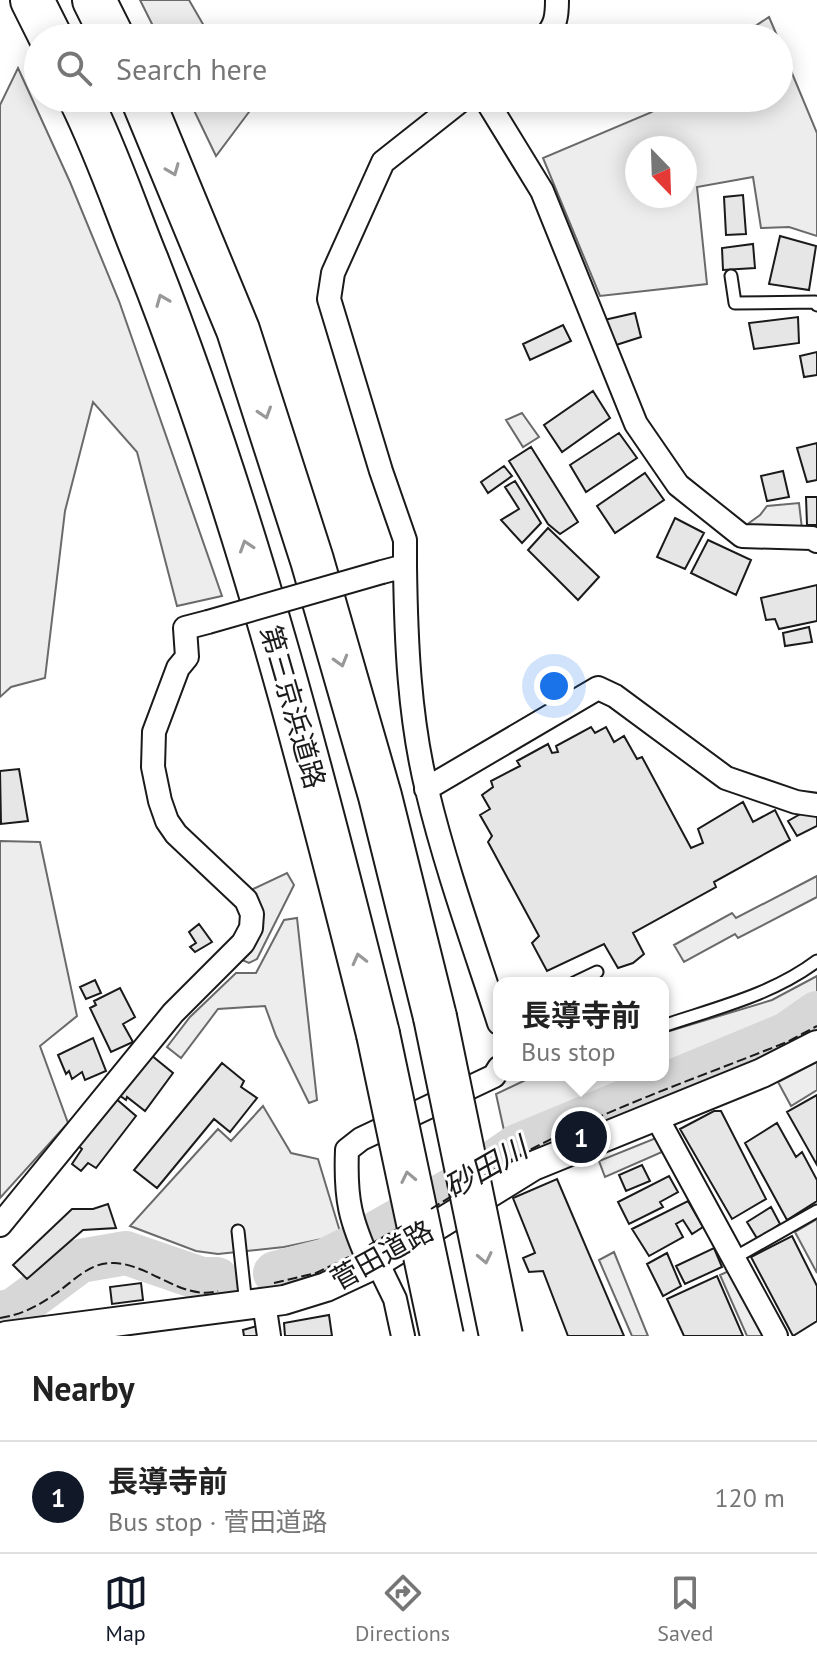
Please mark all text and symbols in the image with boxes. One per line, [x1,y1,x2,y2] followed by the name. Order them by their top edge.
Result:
[24,24,793,112] search box
[52,46,96,90] icon: search
[116,49,267,88] text: Search here
[625,136,697,208] north arrow
[163,162,180,176] one-way arrow
[155,294,172,308] one-way arrow
[255,405,271,419] one-way arrow
[240,539,256,553] one-way arrow
[253,621,334,793] street label: 第三京浜道路
[332,654,348,668] one-way arrow
[534,666,574,706] your location
[352,952,369,966] one-way arrow
[493,977,669,1081] popup
[521,995,641,1034] text: 長導寺前
[521,1035,616,1068] text: Bus stop
[555,1107,607,1167] pin: 1
[437,1126,537,1206] water label: 砂田川
[400,1171,417,1185] one-way arrow
[324,1211,440,1298] street label: 菅田道路
[475,1251,492,1264] one-way arrow
[32,1366,134,1410] text: Nearby
[108,1461,228,1500] text: 長導寺前
[51,1481,65,1514] text: 1
[714,1481,785,1514] text: 120 m
[108,1505,327,1538] text: Bus stop · 菅田道路
[104,1571,148,1647] tab: Map
[355,1571,450,1647] tab: Directions
[657,1571,713,1647] tab: Saved

